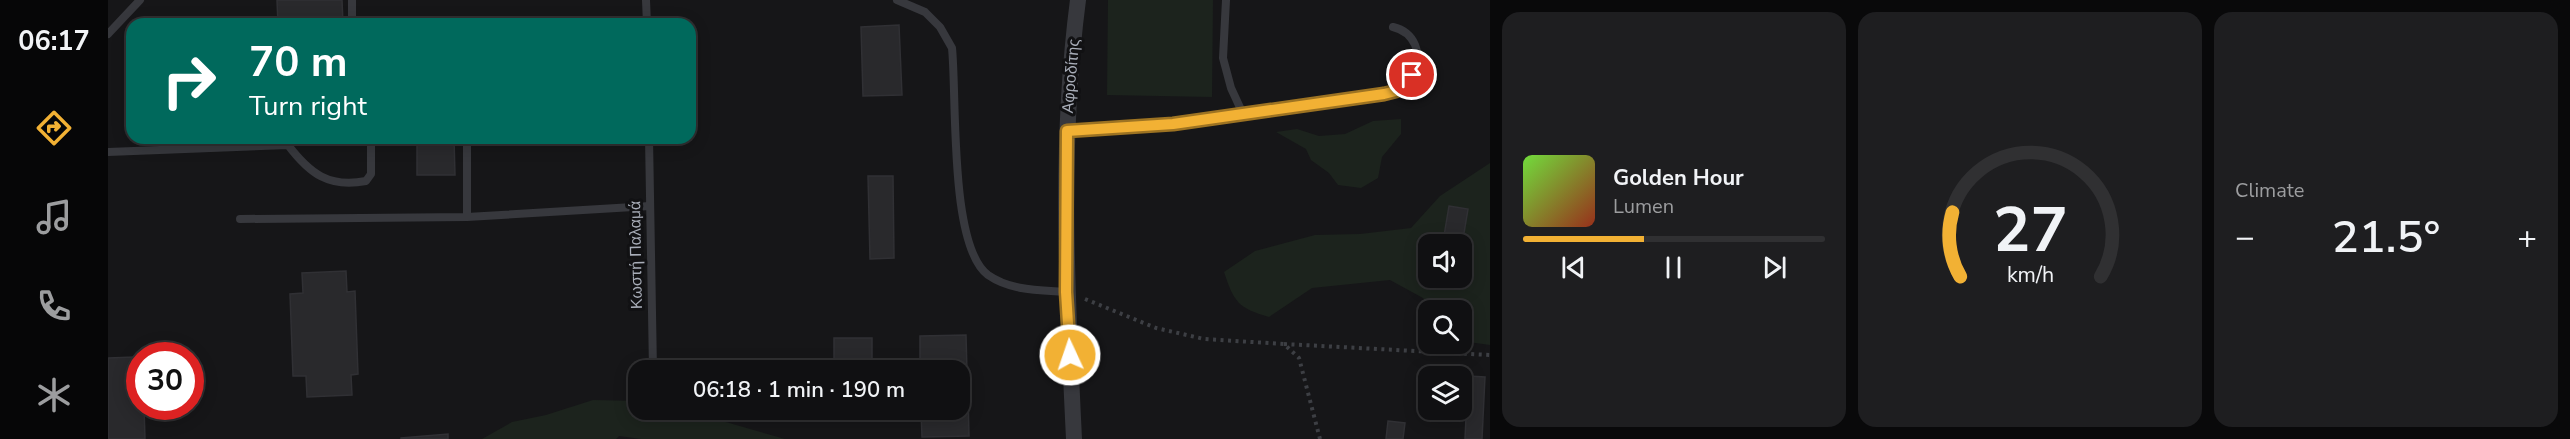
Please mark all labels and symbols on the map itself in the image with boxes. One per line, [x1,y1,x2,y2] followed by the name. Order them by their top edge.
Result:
[1057,38,1085,114] street label: Αφροδίτης
[1386,49,1437,100] pin
[624,201,648,309] street label: Κωστή Παλαμά
[1038,323,1102,387] position arrow
[126,342,204,420] speed limit sign: 30

